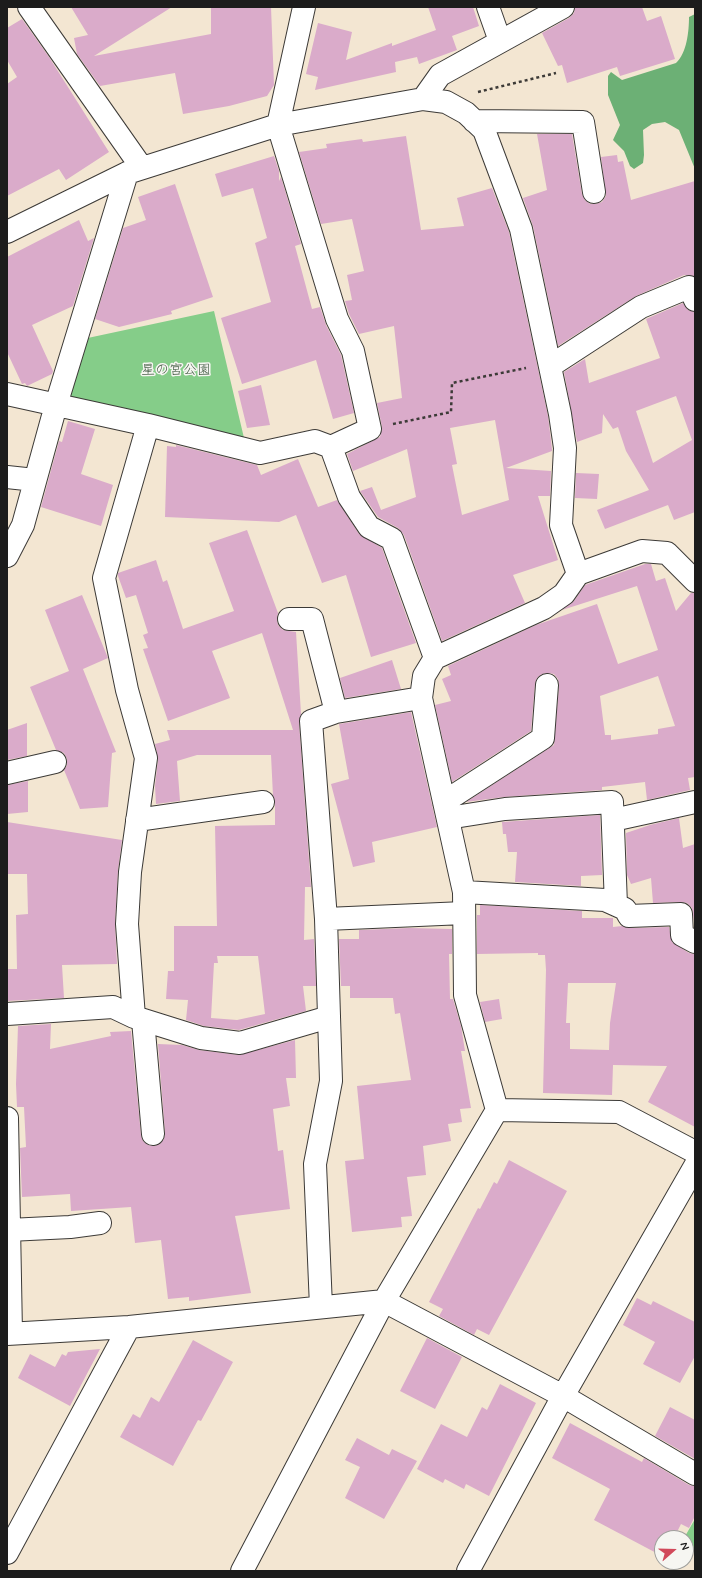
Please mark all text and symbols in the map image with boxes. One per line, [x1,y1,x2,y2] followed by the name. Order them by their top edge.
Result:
[141,363,211,379] park label: 星の宮公園
[654,1530,694,1570] north arrow
[677,1540,692,1552] text: N

